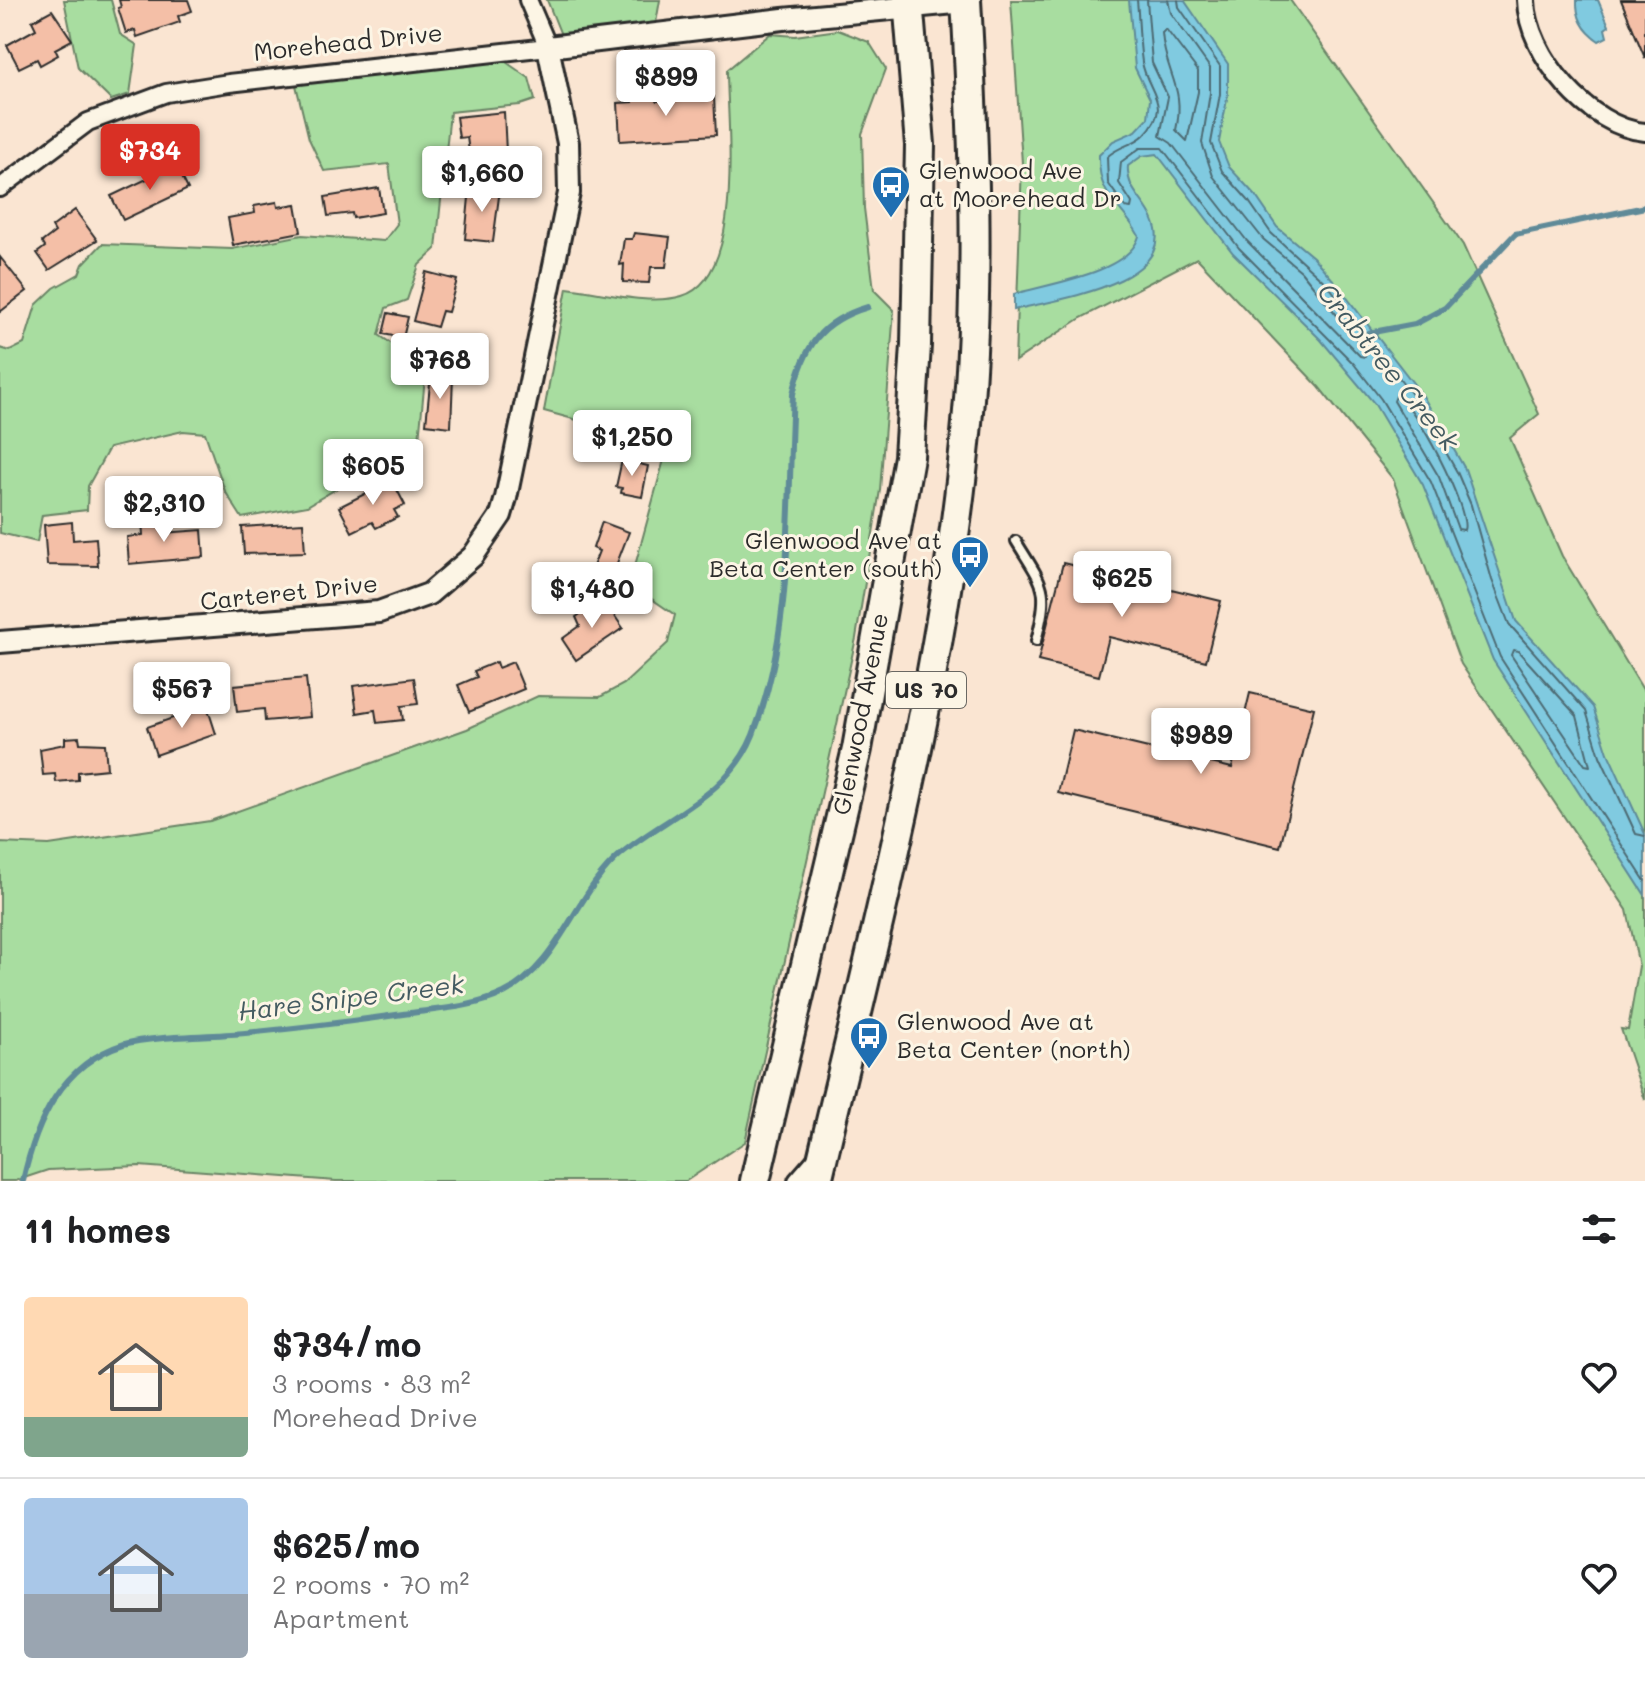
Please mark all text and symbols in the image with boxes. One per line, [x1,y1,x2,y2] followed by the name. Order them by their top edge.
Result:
[252,16,444,67] street label: Morehead Drive
[619,50,713,118] pin: $899
[634,59,698,93] text: $899
[103,124,197,192] pin: $734
[119,133,181,167] text: $734
[417,146,547,214] pin: $1,660
[919,154,1121,213] place label: Glenwood Ave at Moorehead Dr
[440,155,524,189] text: $1,660
[870,164,912,219] bus stop icon: Glenwood Ave at Moorehead Dr
[1310,275,1468,458] water label: Crabtree Creek
[393,333,487,401] pin: $768
[409,342,471,376] text: $768
[567,410,697,478] pin: $1,250
[591,419,673,453] text: $1,250
[326,439,420,507] pin: $605
[341,448,405,482] text: $605
[99,476,229,544] pin: $2,310
[123,485,205,519] text: $2,310
[709,524,942,583] place label: Glenwood Ave at Beta Center (south)
[949,534,991,589] bus stop icon: Glenwood Ave at Beta Center (south)
[1075,551,1169,619] pin: $625
[1091,560,1153,594] text: $625
[527,562,657,630] pin: $1,480
[199,567,379,616] street label: Carteret Drive
[550,571,634,605] text: $1,480
[825,610,894,817] street label: Glenwood Avenue
[135,662,229,730] pin: $567
[151,671,213,705] text: $567
[886,672,966,708] road number: US 70
[1154,708,1248,776] pin: $989
[1169,717,1233,751] text: $989
[236,966,467,1028] water label: Hare Snipe Creek
[897,1005,1130,1064] place label: Glenwood Ave at Beta Center (north)
[848,1015,890,1070] bus stop icon: Glenwood Ave at Beta Center (north)
[24,1207,171,1252] text: 11 homes
[1577,1207,1621,1251] icon: filters
[272,1321,421,1366] text: $734/mo
[88,1329,184,1425] icon: home
[1577,1355,1621,1399] icon: heart
[272,1366,471,1400] text: 3 rooms · 83 m²
[272,1400,478,1434] text: Morehead Drive
[272,1522,420,1567] text: $625/mo
[88,1530,184,1626] icon: home
[1577,1556,1621,1600] icon: heart
[272,1567,469,1601] text: 2 rooms · 70 m²
[272,1601,409,1635] text: Apartment

